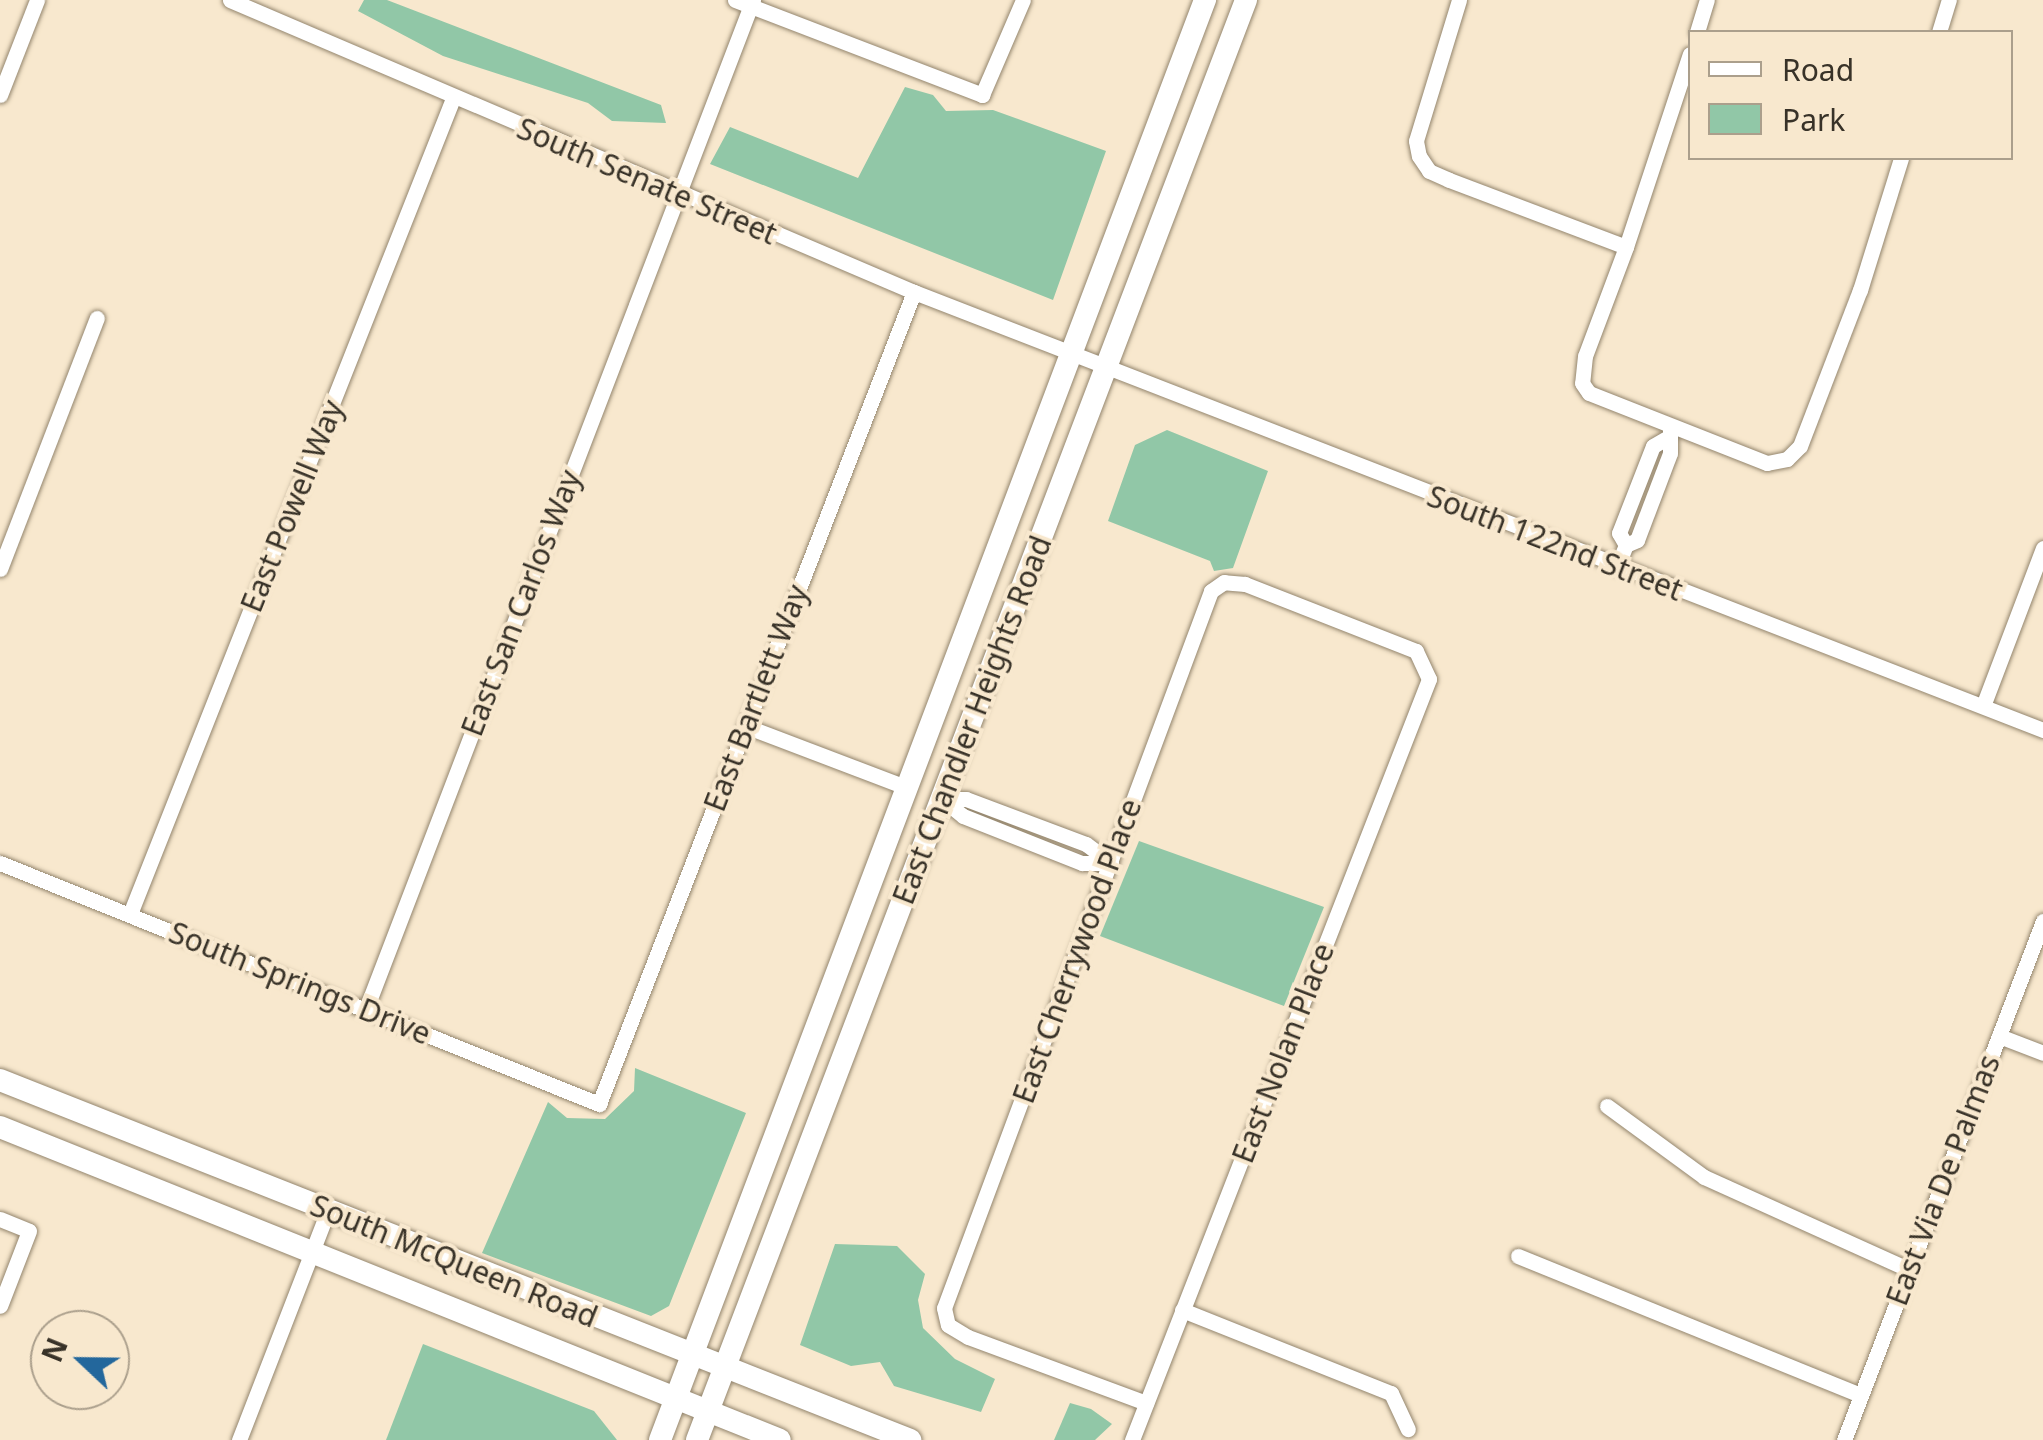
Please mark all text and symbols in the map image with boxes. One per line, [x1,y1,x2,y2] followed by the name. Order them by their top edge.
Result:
[1688,30,2013,160] legend
[1782,49,1854,90] text: Road
[1782,99,1845,140] text: Park
[512,110,782,252] street label: South Senate Street
[233,395,351,617] street label: East Powell Way
[454,465,588,741] street label: East San Carlos Way
[1422,478,1688,608] street label: South 122nd Street
[885,531,1059,909] street label: East Chandler Heights Road
[696,580,816,816] street label: East Bartlett Way
[1005,794,1149,1108] street label: East Cherrywood Place
[164,914,436,1052] street label: South Springs Drive
[1225,938,1341,1168] street label: East Nolan Place
[1879,1050,2007,1310] street label: East Via De Palmas
[305,1187,603,1335] street label: South McQueen Road
[30,1310,130,1410] north arrow
[32,1332,76,1367] text: N

